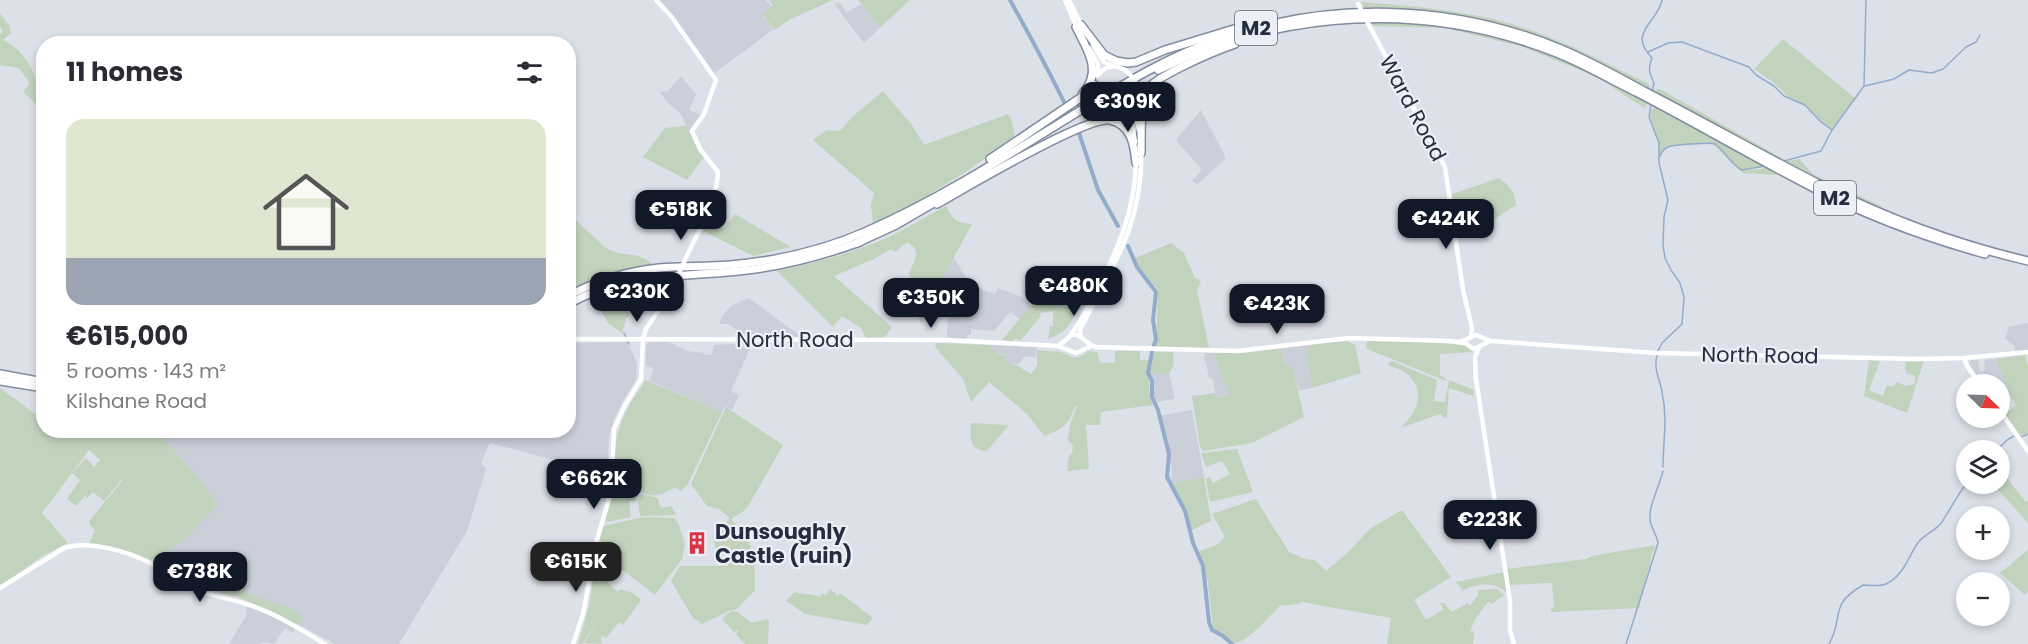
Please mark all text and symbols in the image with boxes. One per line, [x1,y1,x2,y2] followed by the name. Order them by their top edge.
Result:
[1235,11,1277,45] road number: M2
[1373,50,1453,166] street label: Ward Road
[66,54,183,90] text: 11 homes
[513,56,546,89] icon: filters
[1086,82,1170,133] pin: €309K
[1094,87,1162,115] text: €309K
[252,158,360,266] icon: home
[1814,181,1856,215] road number: M2
[639,190,723,241] pin: €518K
[649,195,713,223] text: €518K
[1404,199,1488,250] pin: €424K
[1412,204,1480,232] text: €424K
[1032,266,1116,317] pin: €480K
[1039,271,1109,299] text: €480K
[595,272,679,323] pin: €230K
[604,277,670,305] text: €230K
[889,278,973,329] pin: €350K
[897,283,965,311] text: €350K
[1235,284,1319,335] pin: €423K
[1244,289,1310,317] text: €423K
[66,318,188,354] text: €615,000
[736,325,854,354] street label: North Road
[1701,339,1819,371] street label: North Road
[66,357,226,385] text: 5 rooms · 143 m²
[1956,374,2010,428] north arrow
[1956,374,2010,626] map controls
[66,387,207,415] text: Kilshane Road
[1956,440,2010,494] button: layers
[552,459,636,510] pin: €662K
[561,464,627,492] text: €662K
[1448,500,1532,551] pin: €223K
[1458,505,1522,533] text: €223K
[1956,506,2010,560] button: +
[715,517,853,570] place label: Dunsoughly Castle (ruin)
[684,530,710,556] building icon: Dunsoughly Castle (ruin)
[534,542,618,593] pin: €615K
[544,547,608,575] text: €615K
[158,552,242,603] pin: €738K
[167,557,233,585] text: €738K
[1956,572,2010,626] button: −

